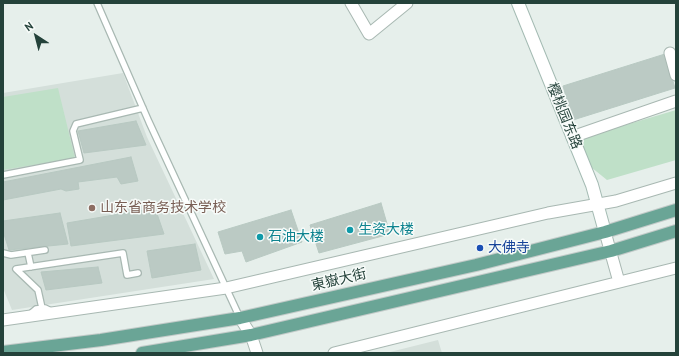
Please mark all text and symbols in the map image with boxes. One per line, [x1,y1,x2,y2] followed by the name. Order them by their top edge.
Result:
[16,16,56,56] north arrow
[22,19,36,34] text: N
[543,80,585,152] street label: 樱桃园东路
[100,200,226,216] place label: 山东省商务技术学校
[87,203,97,213] marker: 山东省商务技术学校
[358,222,414,238] place label: 生资大楼
[345,225,355,235] marker: 生资大楼
[268,229,324,245] place label: 石油大楼
[255,232,265,242] marker: 石油大楼
[488,240,530,256] place label: 大佛寺
[475,243,485,253] marker: 大佛寺
[310,266,368,294] street label: 東嶽大街

